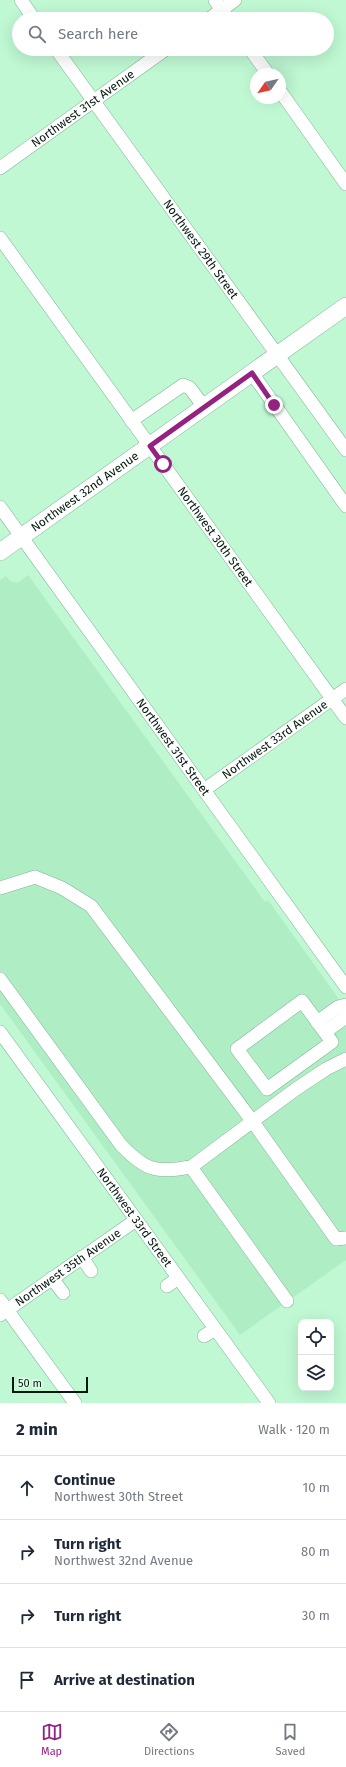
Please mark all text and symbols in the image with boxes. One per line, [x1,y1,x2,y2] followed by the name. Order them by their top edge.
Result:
[12,12,334,56] search box
[26,23,48,45] icon: search
[58,25,138,43] text: Search here
[29,67,137,150] street label: Northwest 31st Avenue
[250,68,286,104] north arrow
[160,197,242,302] street label: Northwest 29th Street
[265,396,283,414] route end
[28,449,141,535] street label: Northwest 32nd Avenue
[154,455,172,473] route start
[175,484,256,590] street label: Northwest 30th Street
[133,696,213,799] street label: Northwest 31st Street
[219,697,330,782] street label: Northwest 33rd Avenue
[94,1165,175,1270] street label: Northwest 33rd Street
[12,1226,124,1309] street label: Northwest 35th Avenue
[298,1319,334,1391] map controls
[298,1319,334,1355] button: locate
[298,1355,334,1391] button: layers
[12,1375,88,1394] scale bar
[18,1377,42,1390] text: 50 m
[16,1419,58,1440] text: 2 min
[258,1422,330,1437] text: Walk · 120 m
[54,1471,115,1489] text: Continue
[16,1477,38,1499] icon: ahead
[303,1480,330,1495] text: 10 m
[54,1489,183,1504] text: Northwest 30th Street
[54,1535,121,1553] text: Turn right
[16,1541,38,1563] icon: right
[301,1544,330,1559] text: 80 m
[54,1553,193,1568] text: Northwest 32nd Avenue
[16,1605,38,1627] icon: right
[54,1607,121,1625] text: Turn right
[302,1608,330,1623] text: 30 m
[16,1669,38,1691] icon: arrive
[54,1671,195,1689] text: Arrive at destination
[41,1721,63,1758] tab: Map
[144,1721,194,1758] tab: Directions
[276,1721,305,1758] tab: Saved

